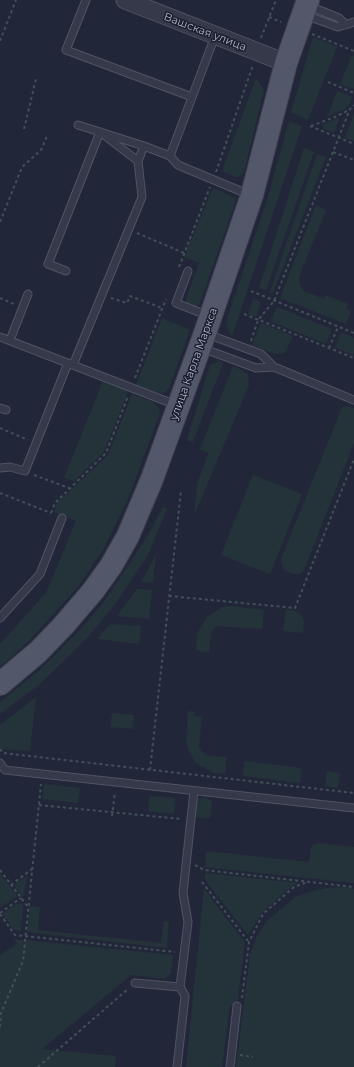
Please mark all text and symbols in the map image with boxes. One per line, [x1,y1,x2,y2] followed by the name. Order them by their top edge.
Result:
[162,10,248,54] street label: Вашская улица
[168,306,220,422] street label: улица Карла Маркса

